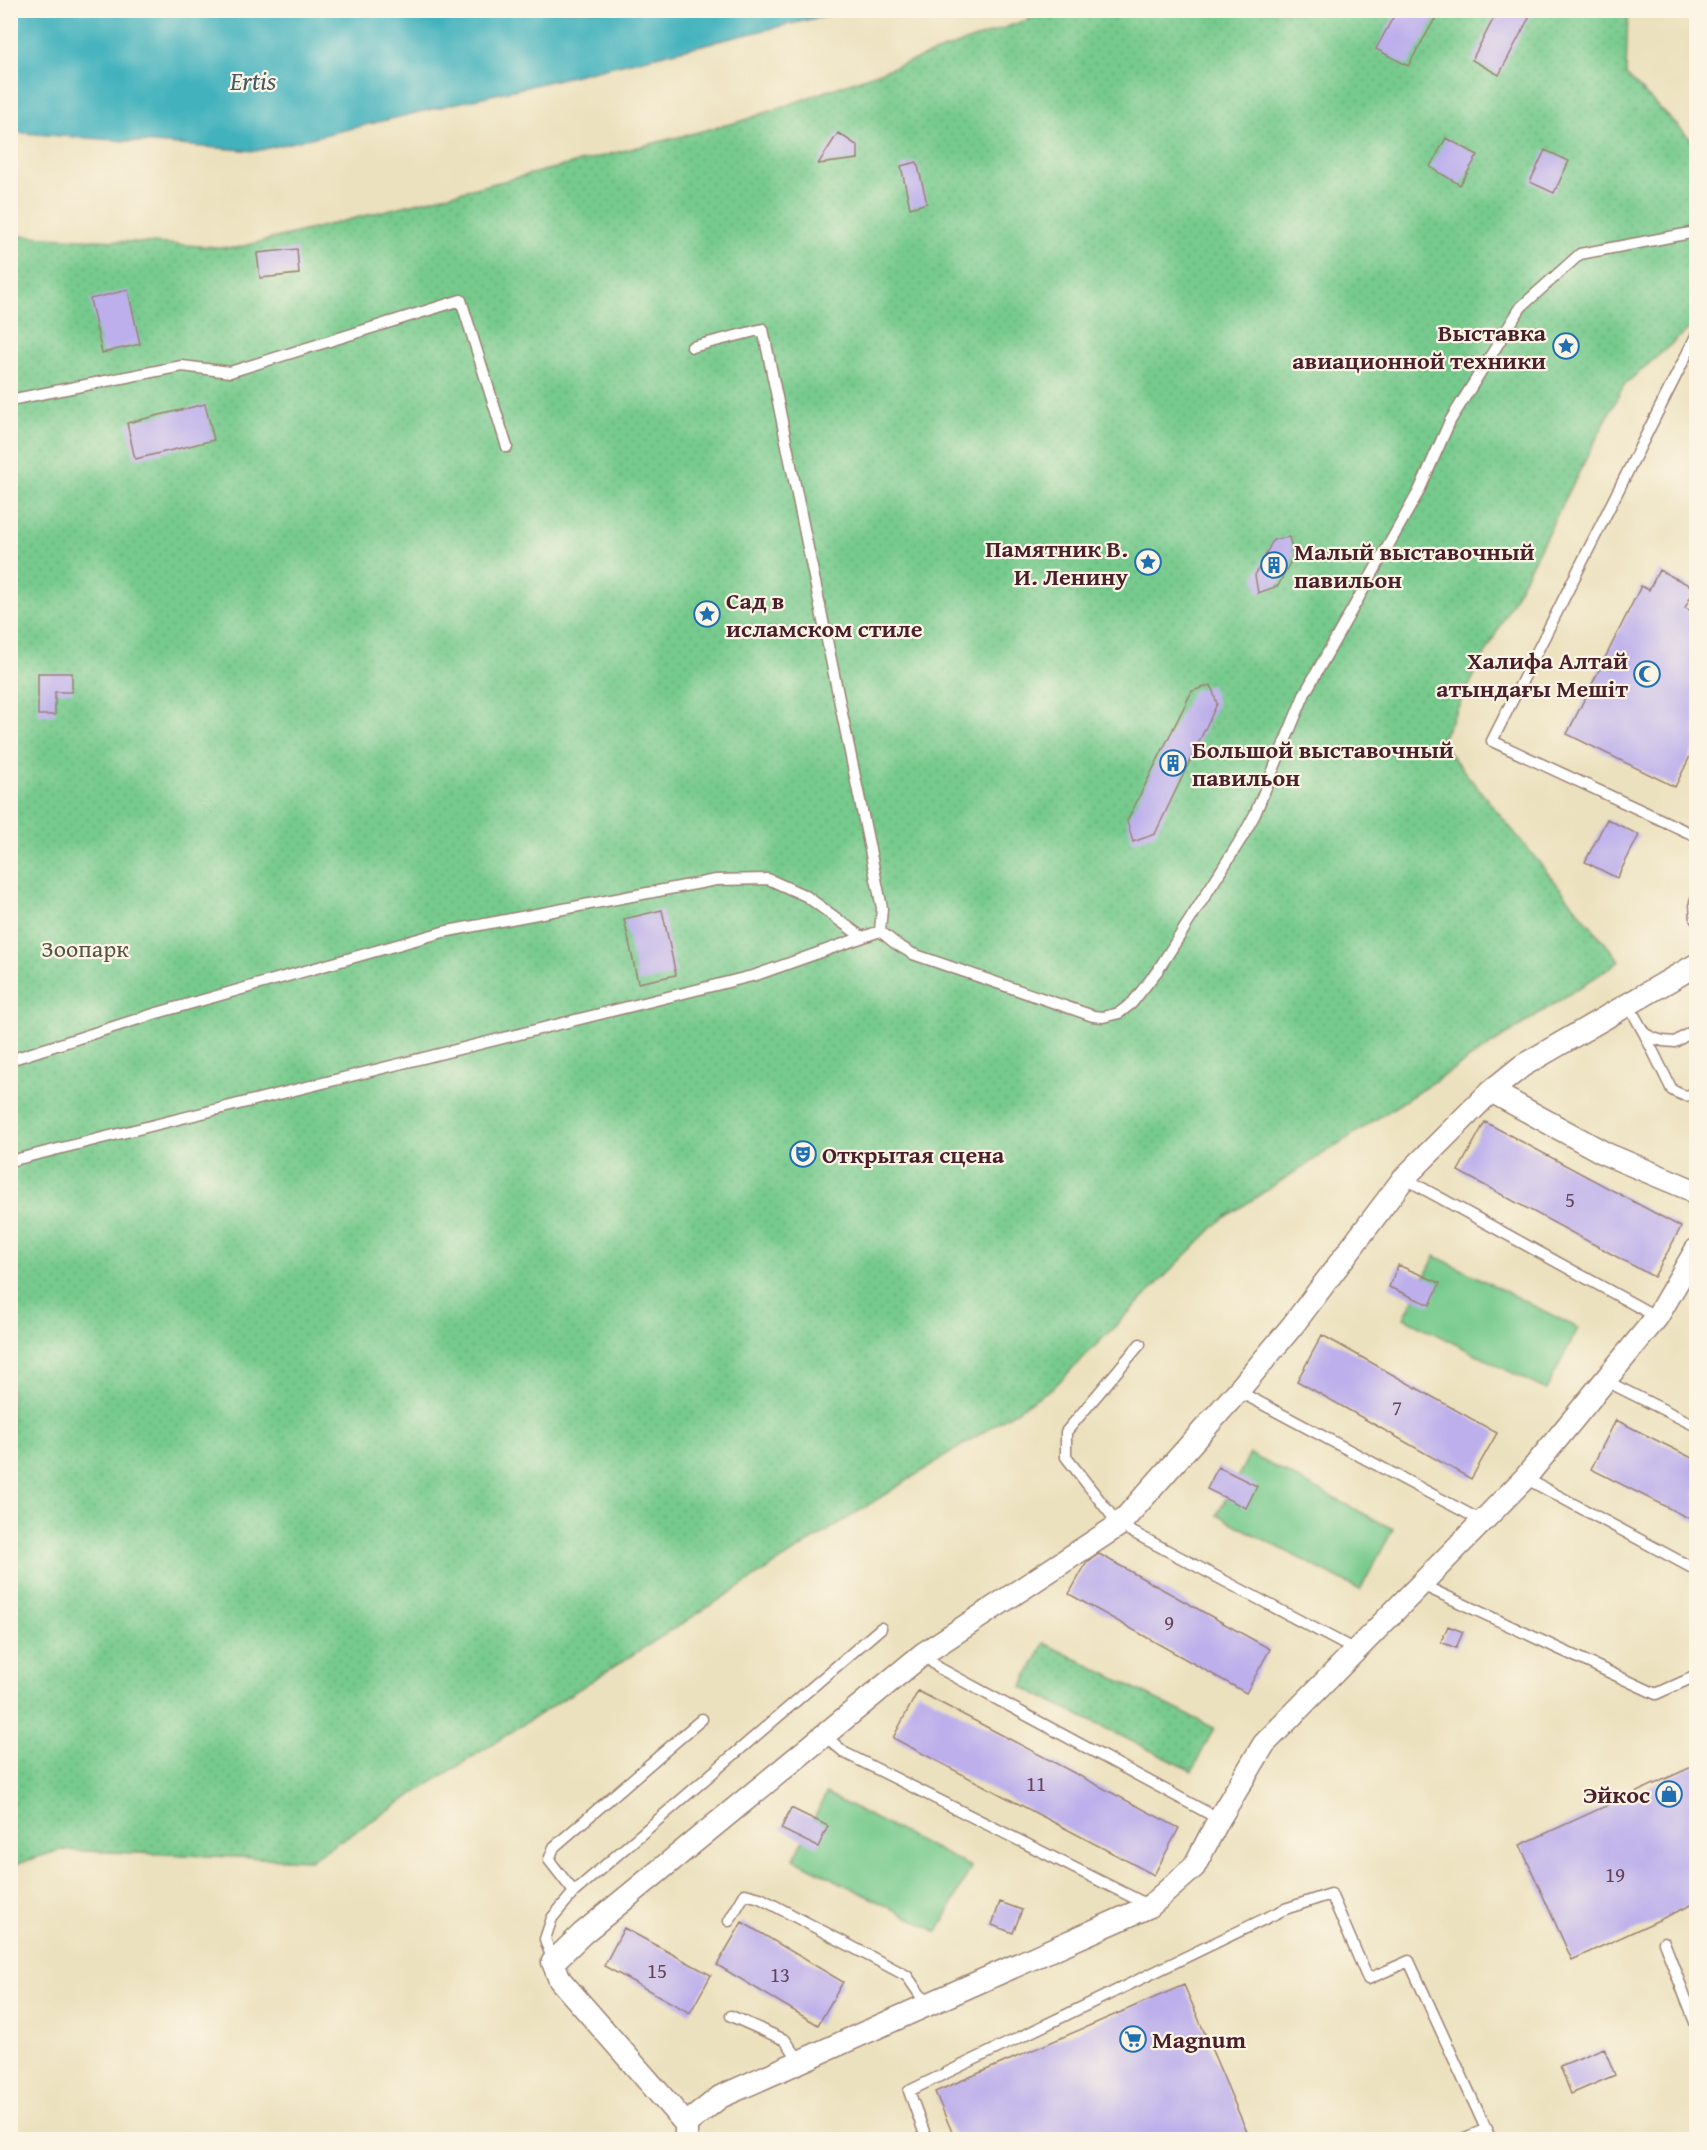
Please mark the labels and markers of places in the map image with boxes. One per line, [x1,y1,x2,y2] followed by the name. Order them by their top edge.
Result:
[1292,315,1547,378] place label: Выставка авиационной техники
[1551,331,1581,361] place icon: Выставка авиационной техники
[985,531,1128,594] place label: Памятник В. И. Ленину
[1294,534,1535,597] place label: Малый выставочный павильон
[1133,547,1163,577] place icon: Памятник В. И. Ленину
[1259,550,1289,580] building icon: Малый выставочный павильон
[726,583,923,646] place label: Сад в исламском стиле
[692,599,722,629] place icon: Сад в исламском стиле
[1436,643,1628,706] place label: Халифа Алтай атындағы Мешіт
[1632,659,1662,689] mosque icon: Халифа Алтай атындағы Мешіт
[1192,732,1454,795] place label: Большой выставочный павильон
[1158,748,1188,778] building icon: Большой выставочный павильон
[822,1137,1005,1172] place label: Открытая сцена
[788,1139,818,1169] theatre icon: Открытая сцена
[1583,1777,1650,1812] place label: Эйкос
[1654,1779,1684,1809] shop icon: Эйкос
[1152,2022,1247,2057] place label: Magnum
[1118,2024,1148,2054] supermarket icon: Magnum

